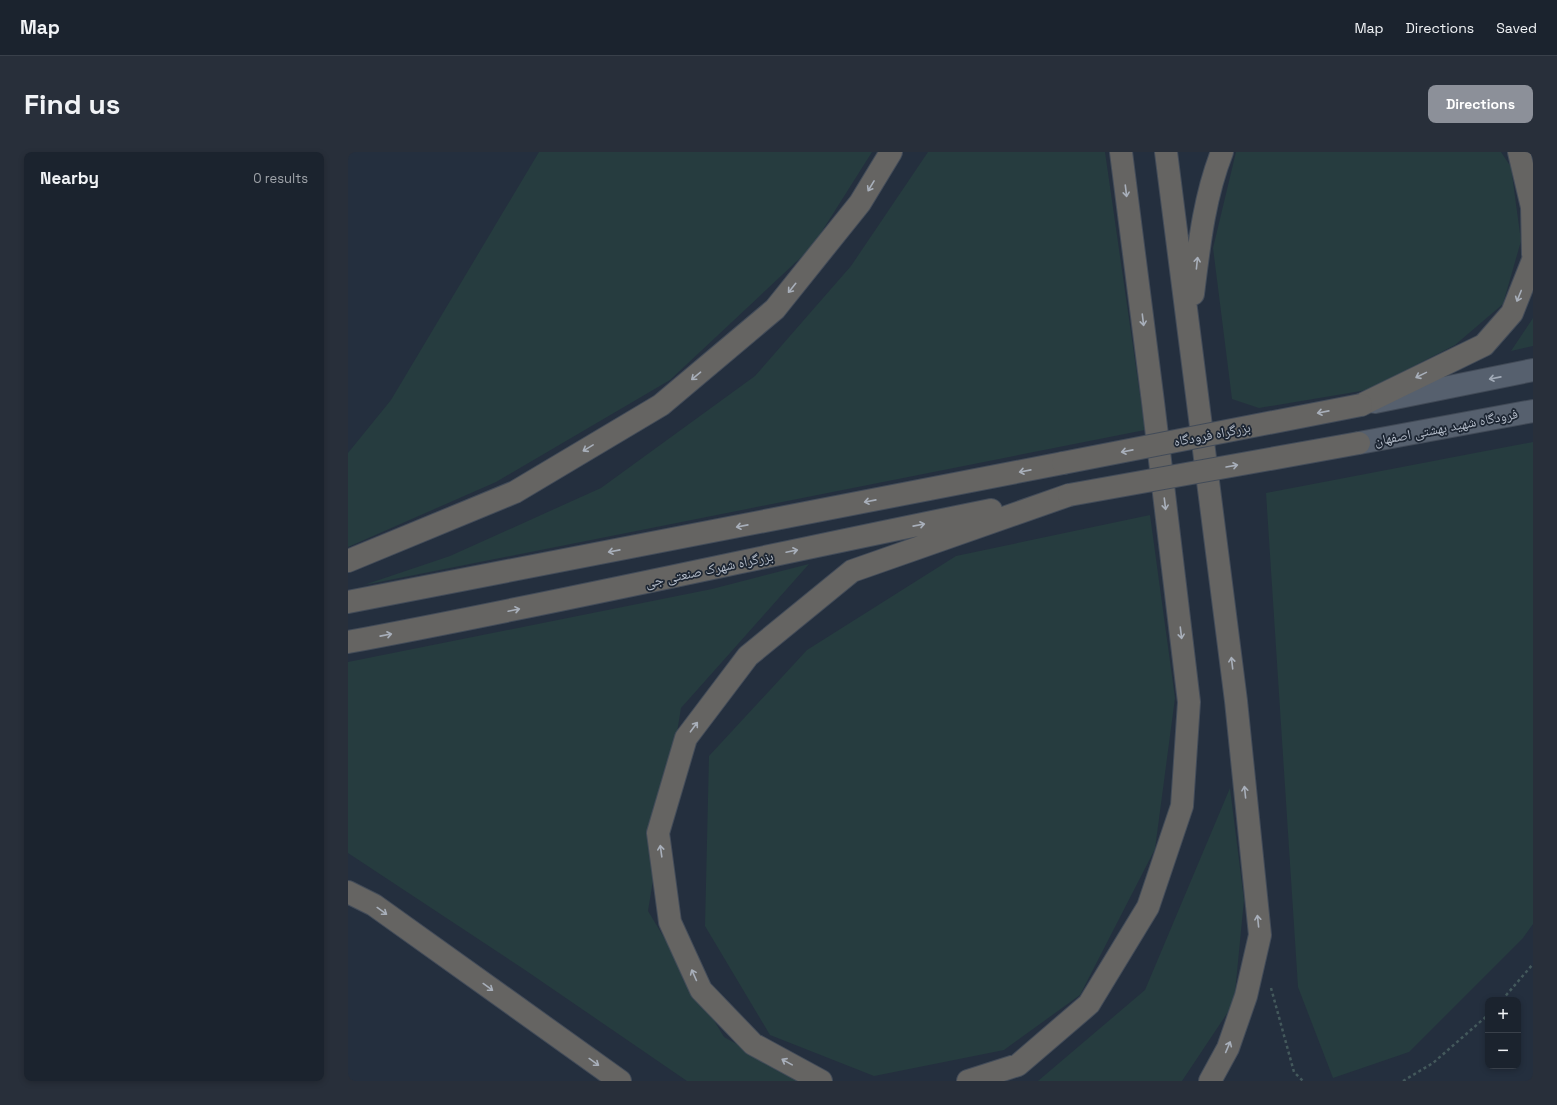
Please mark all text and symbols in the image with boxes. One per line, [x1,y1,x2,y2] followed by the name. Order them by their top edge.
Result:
[20,15,60,40] text: Map
[1354,19,1384,37] text: Map
[1406,19,1474,37] text: Directions
[1496,19,1537,37] text: Saved
[1428,85,1533,123] button: Directions
[24,86,121,122] text: Find us
[40,167,99,189] text: Nearby
[253,170,308,187] text: 0 results
[866,180,874,192] one-way arrow
[1122,184,1130,197] one-way arrow
[1193,257,1201,270] one-way arrow
[787,283,796,294] one-way arrow
[1514,290,1522,302] one-way arrow
[1139,313,1146,326] one-way arrow
[690,371,701,380] one-way arrow
[1416,372,1428,379] one-way arrow
[1489,374,1502,382] one-way arrow
[1373,404,1519,450] street label: فرودگاه شهید بهشتی اصفهان
[1317,408,1330,416] one-way arrow
[1172,418,1252,450] street label: بزرگراه فرودگاه
[583,444,594,452] one-way arrow
[1121,447,1134,455] one-way arrow
[1225,462,1238,470] one-way arrow
[1018,467,1031,475] one-way arrow
[863,497,876,505] one-way arrow
[1162,497,1169,510] one-way arrow
[912,520,925,528] one-way arrow
[736,522,749,530] one-way arrow
[608,547,621,555] one-way arrow
[643,547,775,591] street label: بزرگراه شهرک صنعتی جی
[785,547,798,555] one-way arrow
[507,605,520,613] one-way arrow
[1177,626,1184,639] one-way arrow
[379,631,392,639] one-way arrow
[1228,657,1235,670] one-way arrow
[689,722,698,733] one-way arrow
[1242,786,1249,799] one-way arrow
[657,845,665,858] one-way arrow
[376,907,387,915] one-way arrow
[1255,915,1262,928] one-way arrow
[690,969,697,981] one-way arrow
[482,983,493,991] one-way arrow
[1485,997,1521,1069] map controls
[1485,997,1521,1033] button: +
[1485,1033,1521,1069] button: −
[1225,1041,1232,1053] one-way arrow
[588,1058,599,1066] one-way arrow
[781,1058,793,1066] one-way arrow

